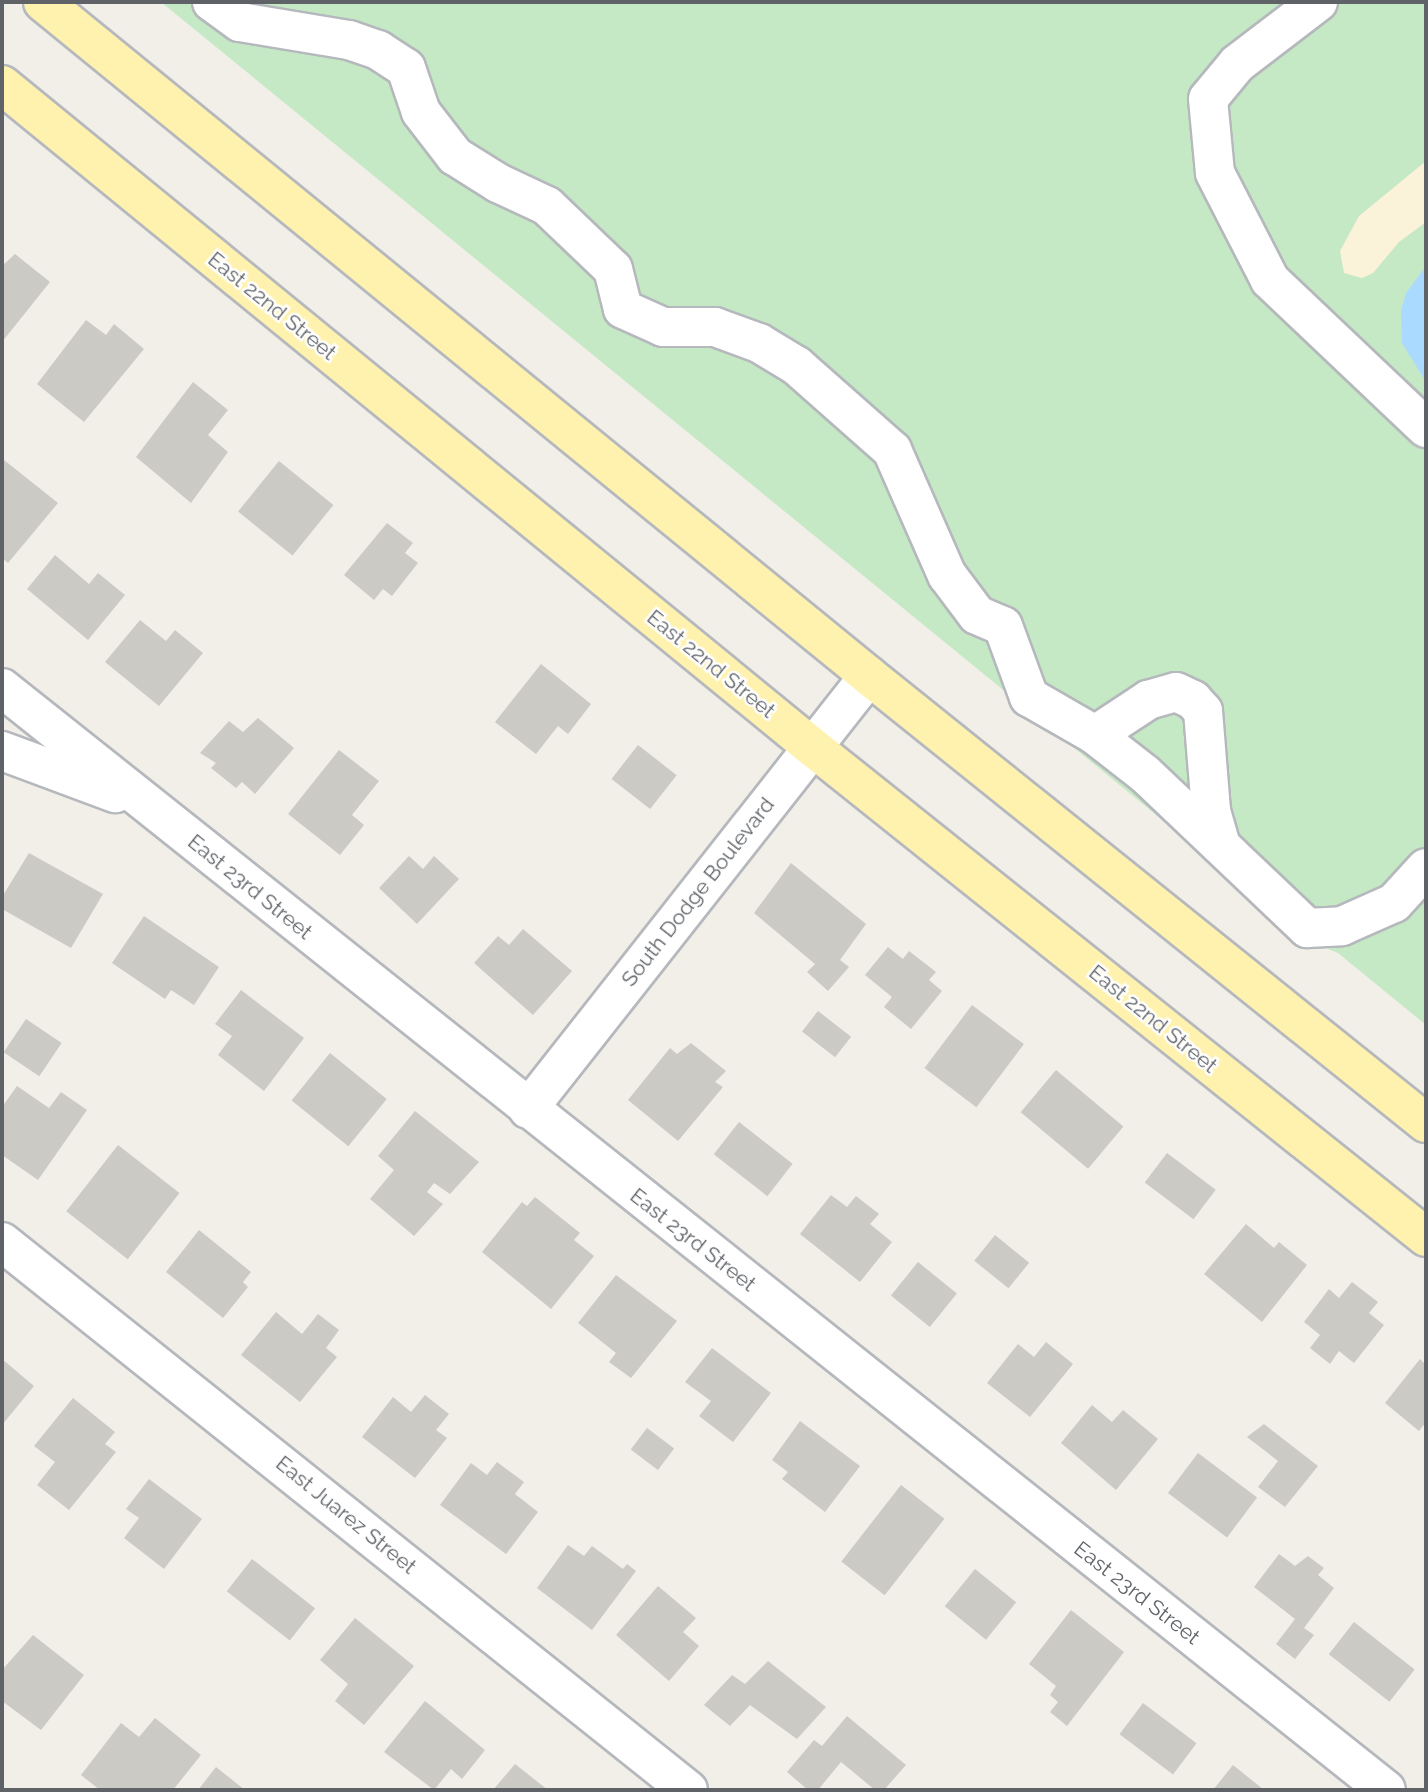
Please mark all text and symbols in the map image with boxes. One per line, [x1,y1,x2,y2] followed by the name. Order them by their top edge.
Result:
[203,247,341,365] street label: East 22nd Street
[642,605,780,723] street label: East 22nd Street
[616,793,780,991] street label: South Dodge Boulevard
[183,829,317,945] street label: East 23rd Street
[1084,960,1222,1078] street label: East 22nd Street
[625,1183,761,1297] street label: East 23rd Street
[271,1451,421,1579] street label: East Juarez Street
[1069,1536,1205,1650] street label: East 23rd Street

